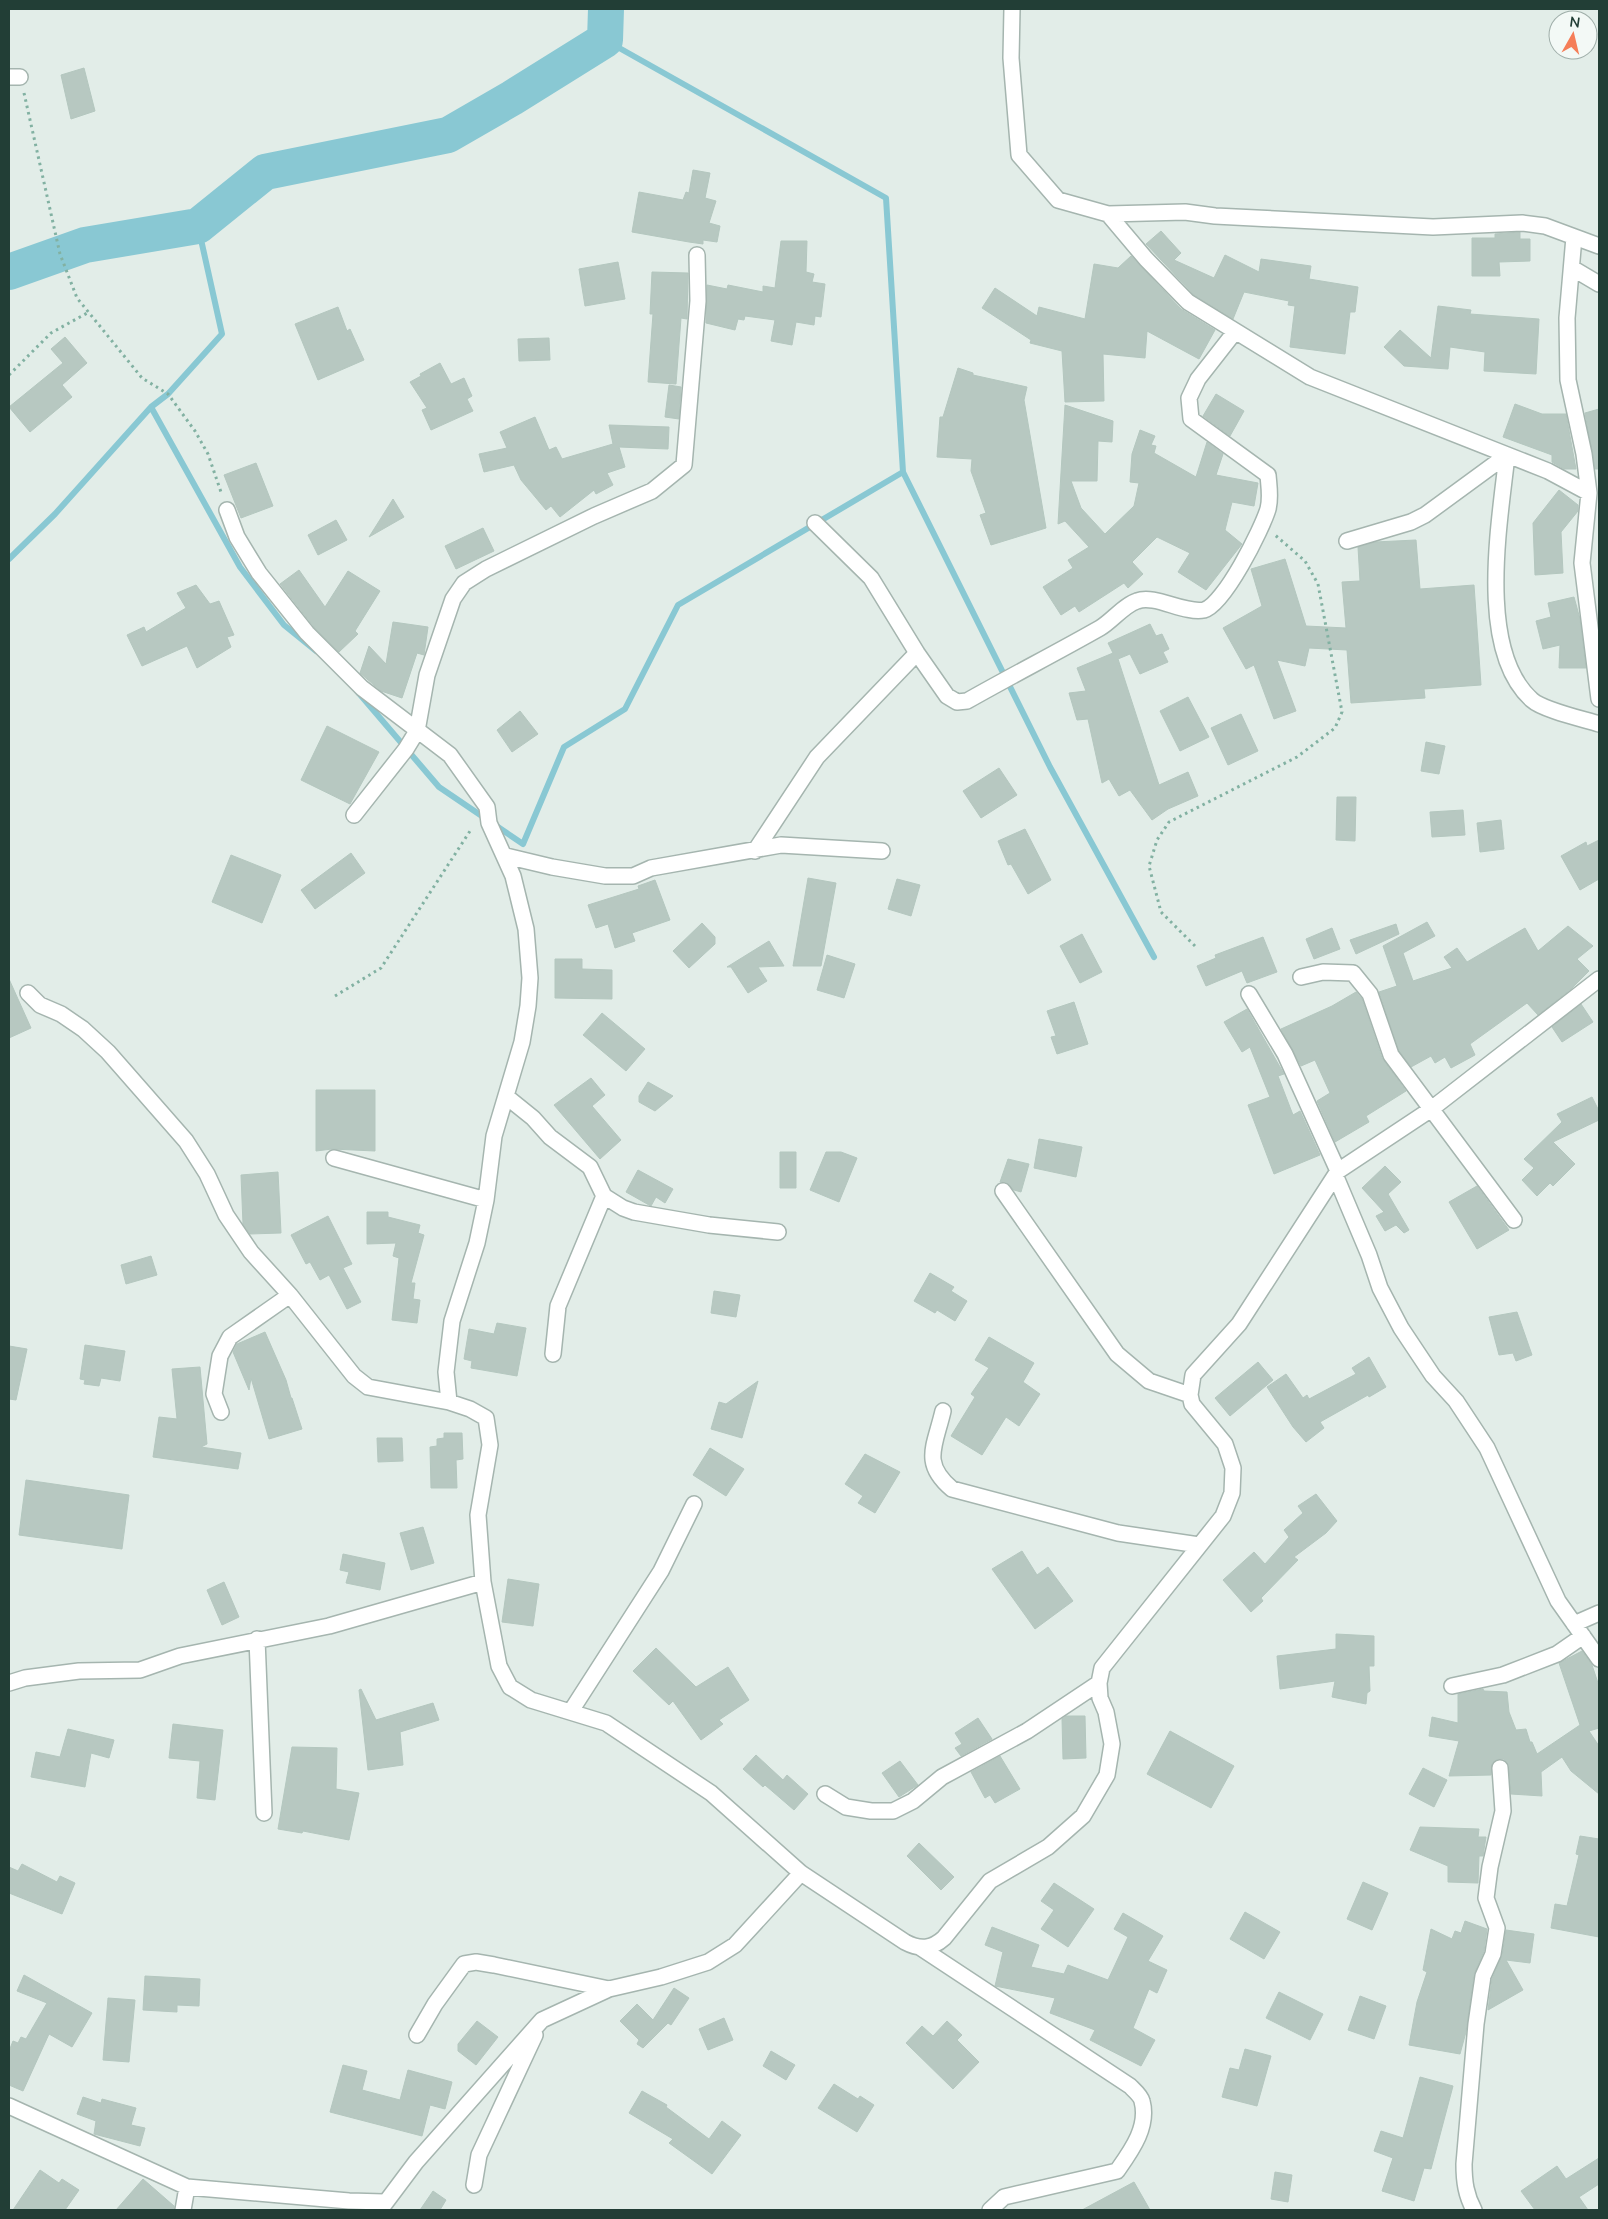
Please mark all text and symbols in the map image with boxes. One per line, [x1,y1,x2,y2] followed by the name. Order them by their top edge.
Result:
[1548,10,1598,60] north arrow
[1568,12,1581,32] text: N

